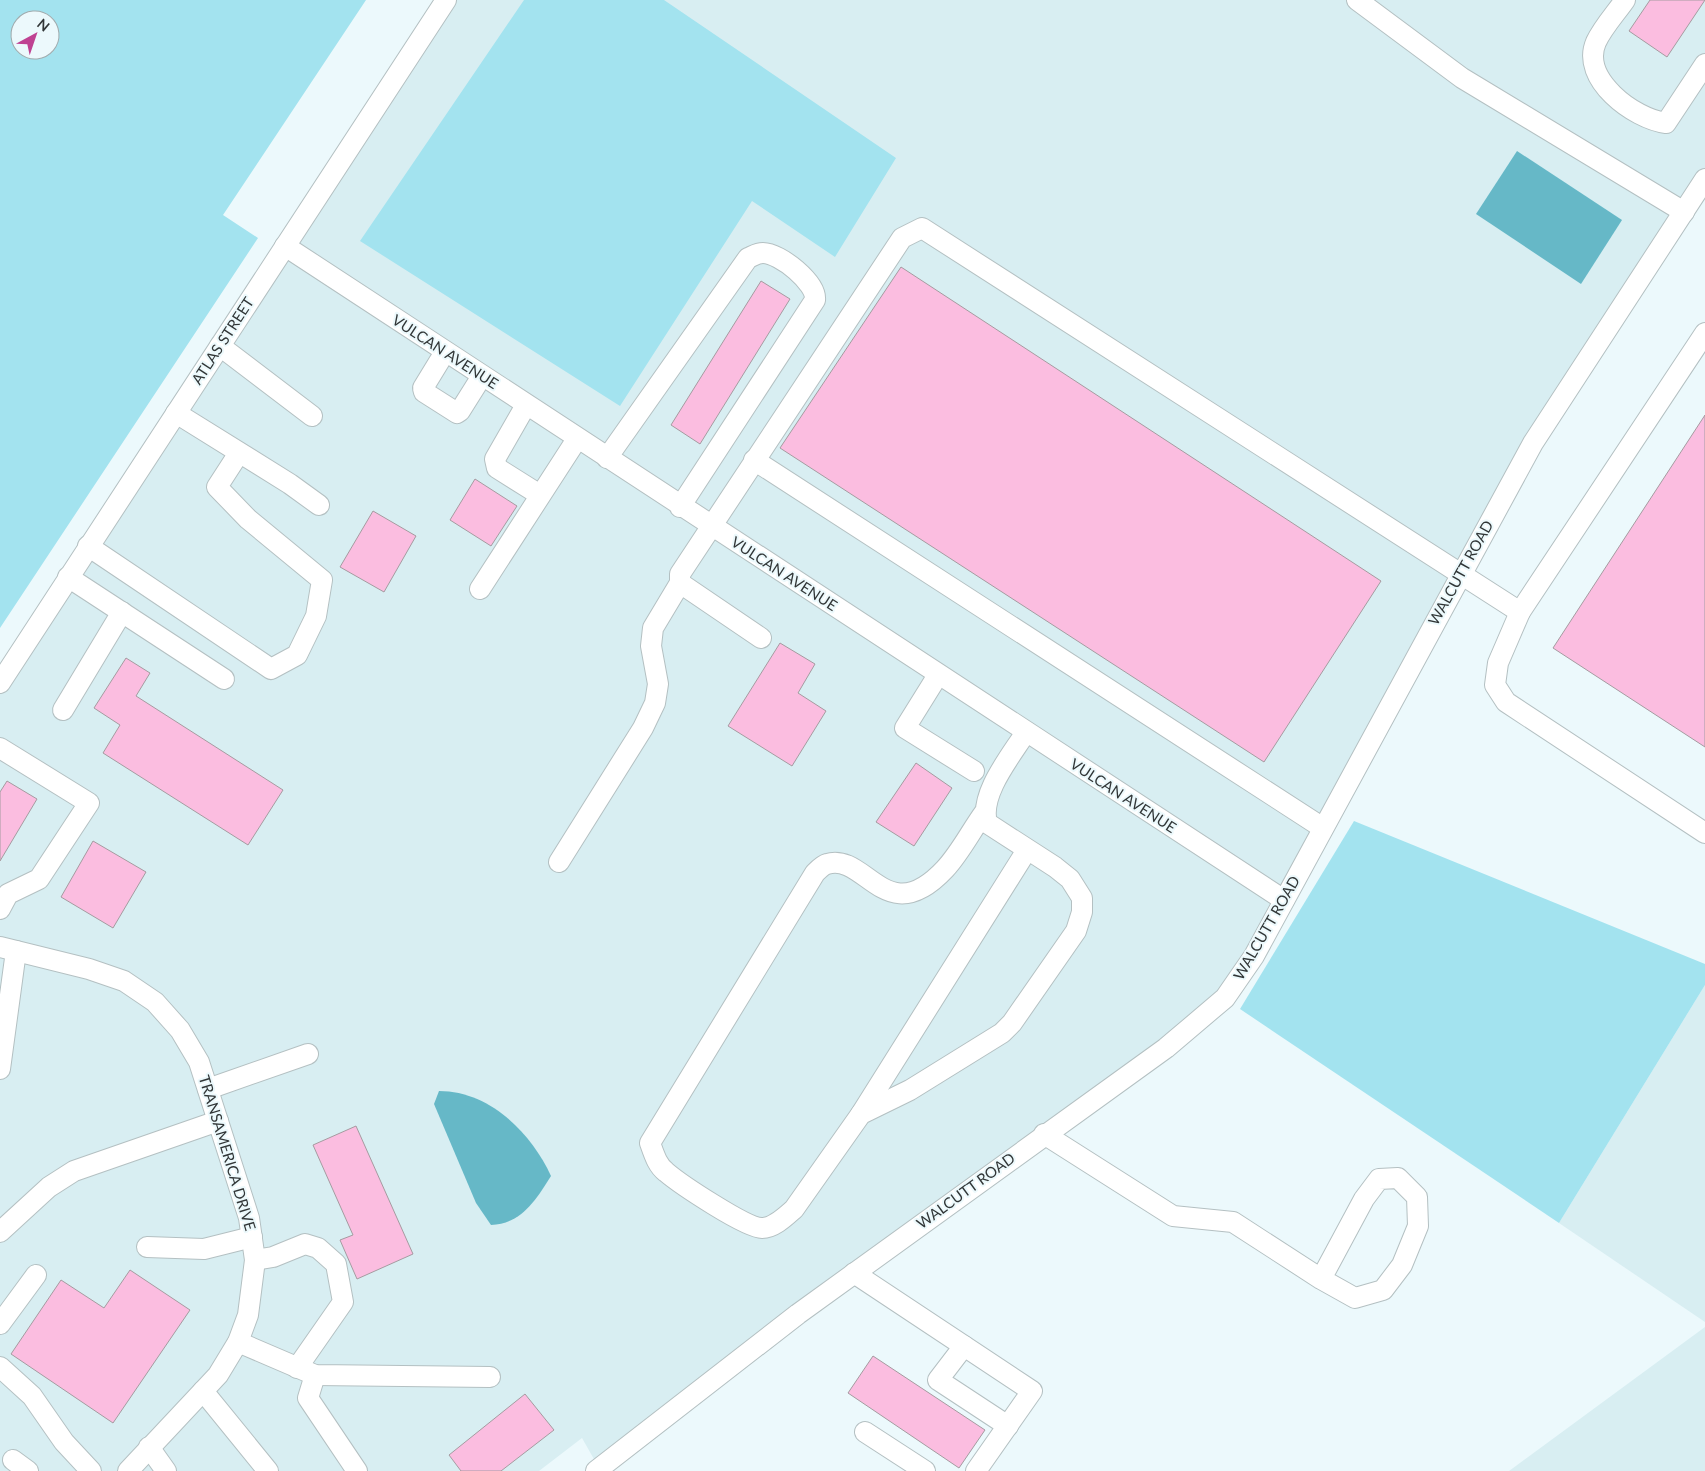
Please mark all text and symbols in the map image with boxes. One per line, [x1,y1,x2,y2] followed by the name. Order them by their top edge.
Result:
[10,10,60,60] north arrow
[34,15,53,35] text: N
[187,293,257,387] street label: ATLAS STREET
[389,310,502,392] street label: VULCAN AVENUE
[1424,517,1496,628] street label: WALCUTT ROAD
[728,532,841,614] street label: VULCAN AVENUE
[1067,754,1180,836] street label: VULCAN AVENUE
[1229,872,1303,983] street label: WALCUTT ROAD
[196,1073,260,1233] street label: TRANSAMERICA DRIVE
[913,1149,1018,1232] street label: WALCUTT ROAD

